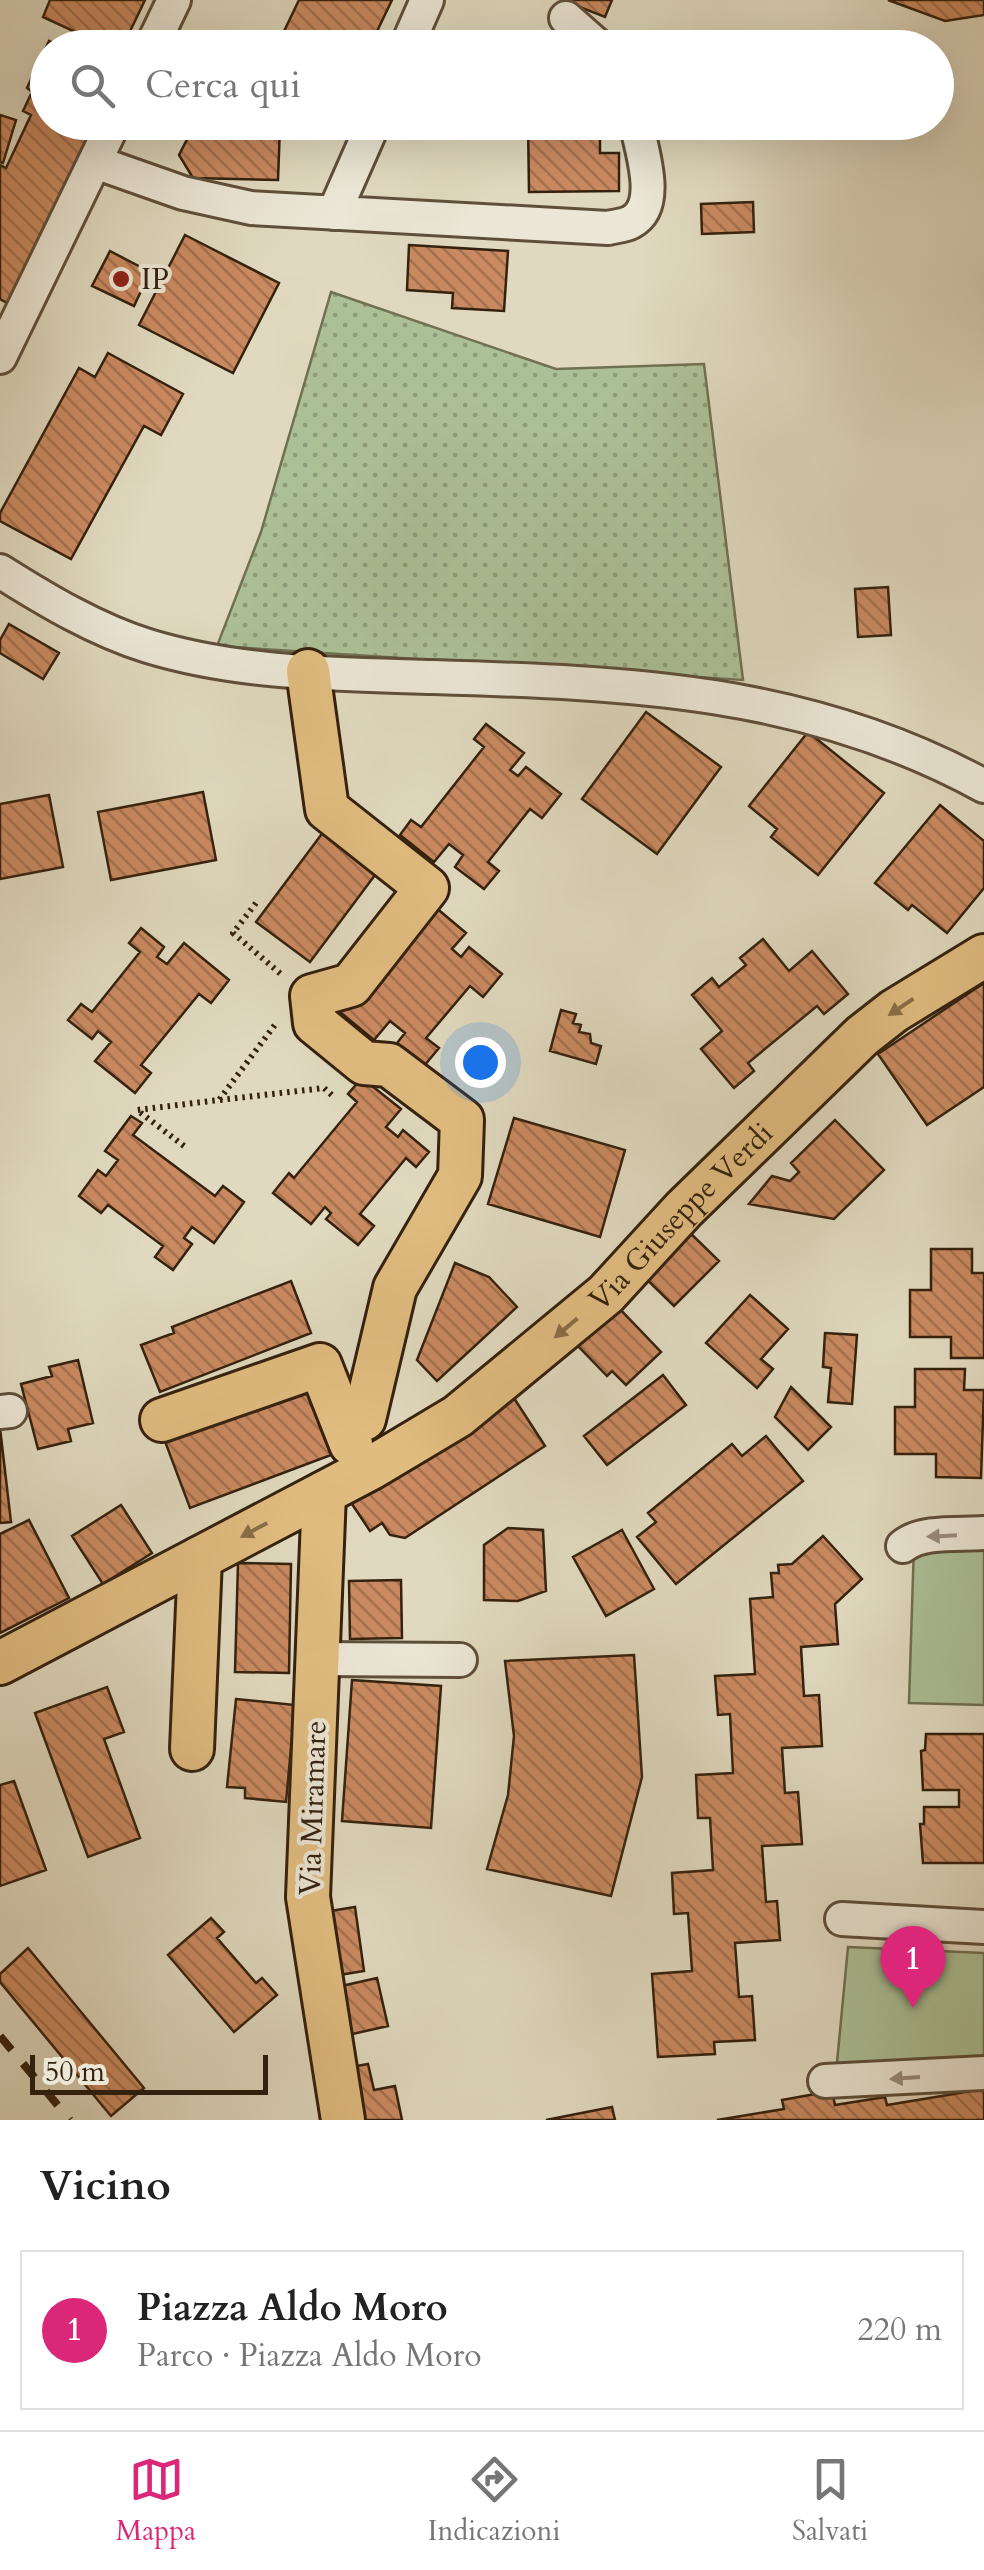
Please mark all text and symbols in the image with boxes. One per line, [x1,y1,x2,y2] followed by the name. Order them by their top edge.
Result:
[30,30,954,140] search box
[65,58,120,113] icon: search
[145,59,301,111] text: Cerca qui
[141,259,169,300] place label: IP
[110,268,132,290] marker: IP
[887,997,914,1015] one-way arrow
[455,1037,506,1088] your location
[580,1113,782,1320] street label: Via Giuseppe Verdi
[554,1317,579,1339] one-way arrow
[239,1521,268,1538] one-way arrow
[926,1528,958,1544] one-way arrow
[289,1720,337,1896] street label: Via Miramare
[880,1926,946,2008] pin: 1
[30,2050,268,2094] scale bar
[45,2053,105,2091] text: 50 m
[888,2070,920,2086] one-way arrow
[40,2157,171,2214] text: Vicino
[137,2282,448,2334] text: Piazza Aldo Moro
[66,2308,83,2352] text: 1
[857,2308,942,2352] text: 220 m
[137,2334,482,2378] text: Parco · Piazza Aldo Moro
[116,2452,196,2550] tab: Mappa
[428,2452,560,2550] tab: Indicazioni
[792,2452,868,2550] tab: Salvati

